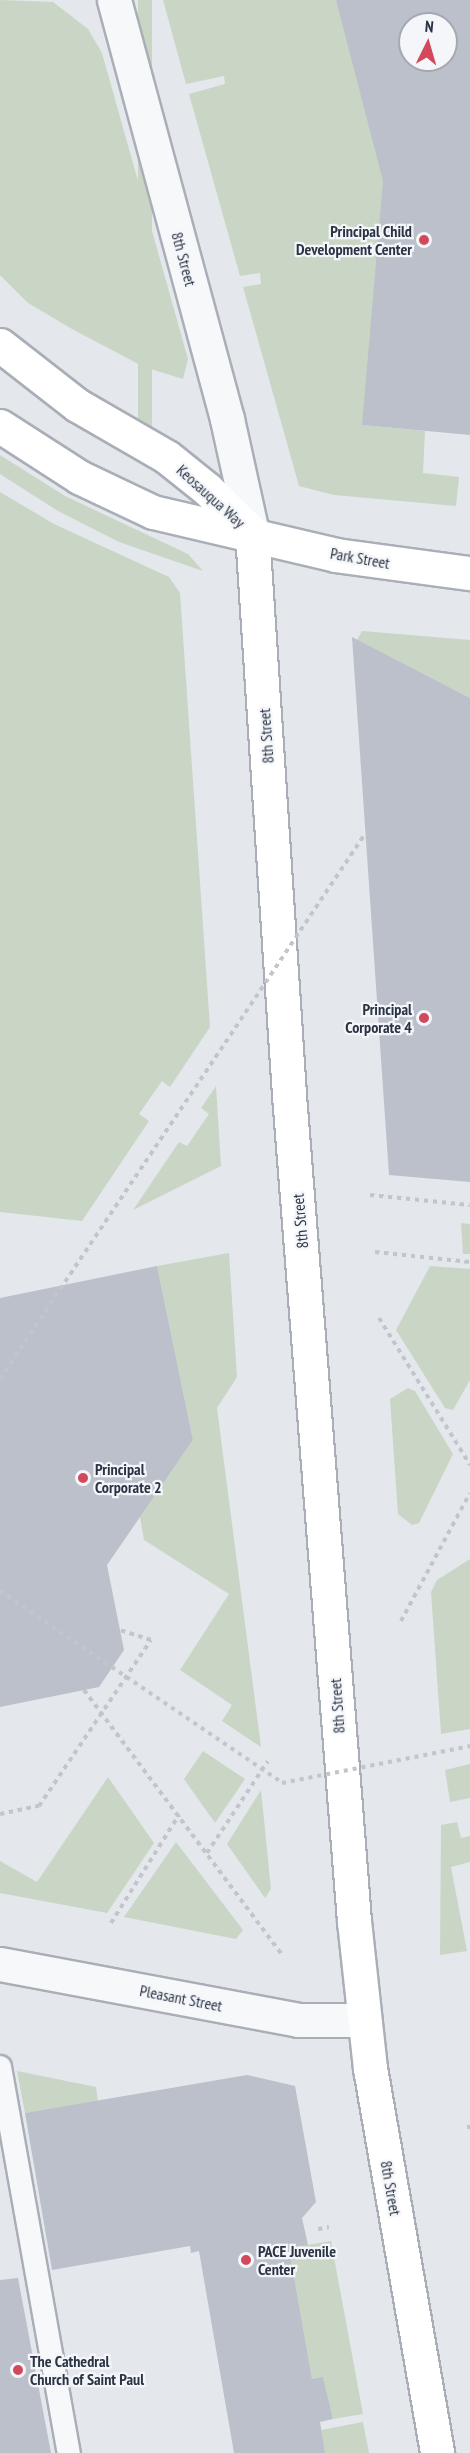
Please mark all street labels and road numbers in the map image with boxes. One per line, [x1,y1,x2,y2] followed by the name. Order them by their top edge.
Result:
[168,230,200,288] street label: 8th Street
[173,460,249,532] street label: Keosauqua Way
[329,543,391,573] street label: Park Street
[254,708,278,764] street label: 8th Street
[288,1193,312,1249] street label: 8th Street
[325,1678,349,1734] street label: 8th Street
[138,1981,224,2015] street label: Pleasant Street
[377,2159,405,2217] street label: 8th Street

